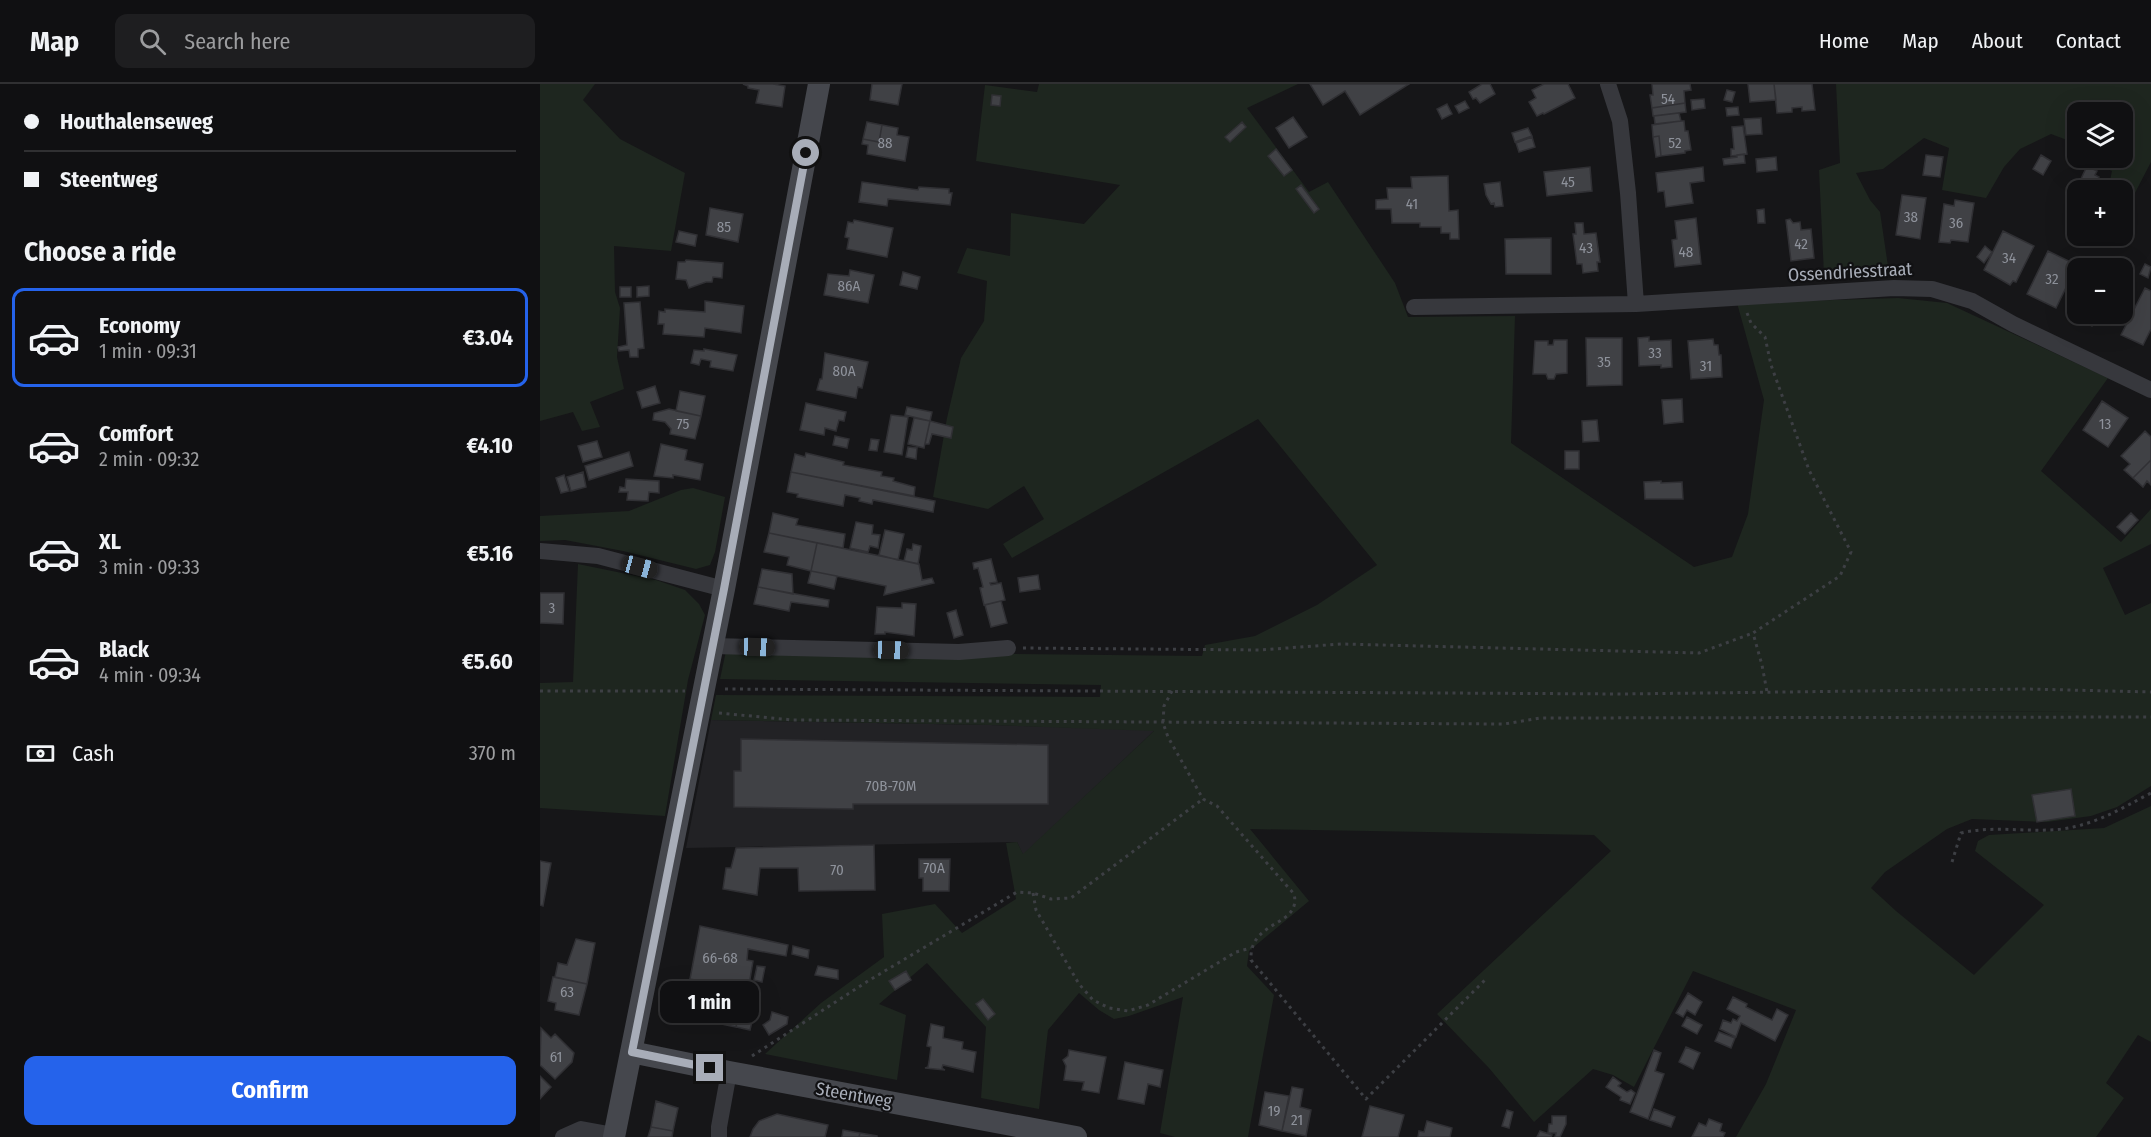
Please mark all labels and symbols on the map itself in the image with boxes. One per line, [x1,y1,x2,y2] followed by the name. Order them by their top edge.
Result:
[1661,90,1675,108] house number: 54
[877,134,893,152] house number: 88
[1668,134,1682,152] house number: 52
[792,139,819,166] route start
[1561,173,1575,191] house number: 45
[1406,195,1418,213] house number: 41
[1904,208,1918,226] house number: 38
[1949,214,1963,232] house number: 36
[717,218,731,236] house number: 85
[1794,235,1808,253] house number: 42
[1579,239,1593,257] house number: 43
[1679,243,1693,261] house number: 48
[2002,249,2016,267] house number: 34
[1787,258,1913,286] street label: Ossendriesstraat
[2045,270,2059,288] house number: 32
[838,277,861,295] house number: 86A
[1648,344,1662,362] house number: 33
[1597,353,1611,371] house number: 35
[1700,357,1712,375] house number: 31
[832,362,856,380] house number: 80A
[677,415,689,433] house number: 75
[2099,415,2112,433] house number: 13
[620,554,660,580] car
[549,599,556,617] house number: 3
[739,637,775,657] car
[873,640,909,660] car
[866,777,916,795] house number: 70B-70M
[923,859,945,877] house number: 70A
[830,861,844,879] house number: 70
[702,949,738,967] house number: 66-68
[660,981,759,1023] callout: 1 min
[560,983,574,1001] house number: 63
[550,1048,562,1066] house number: 61
[696,1054,723,1081] route end
[814,1077,894,1113] street label: Steentweg
[1267,1102,1281,1120] house number: 19
[1291,1111,1303,1129] house number: 21

